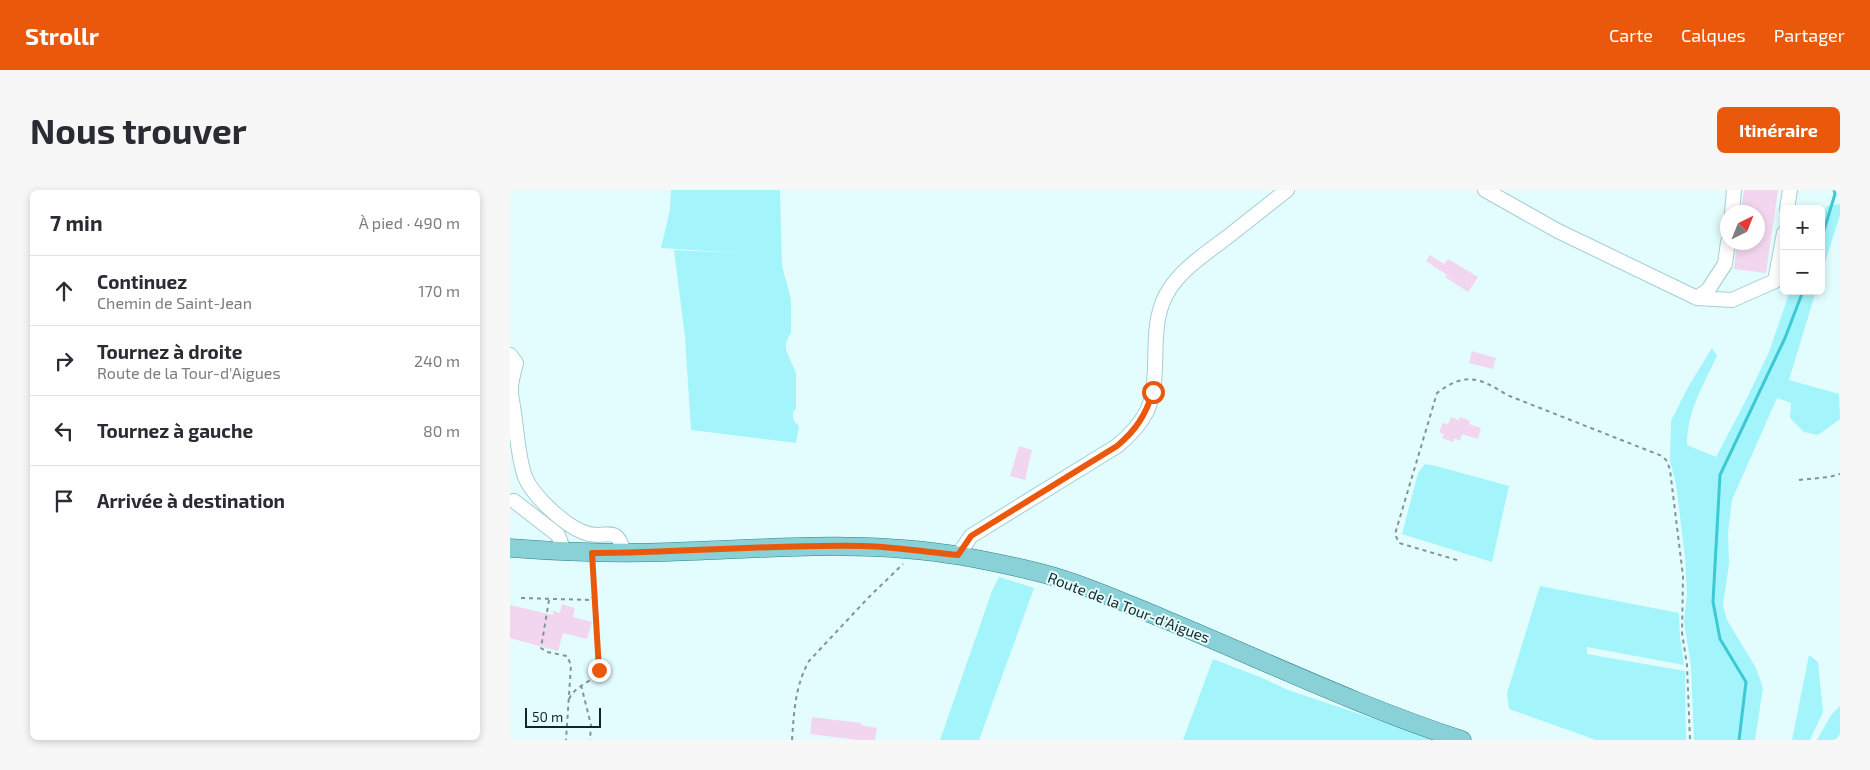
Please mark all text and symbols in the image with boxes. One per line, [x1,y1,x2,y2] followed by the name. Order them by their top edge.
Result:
[25,21,99,50] text: Strollr
[1609,24,1653,46] text: Carte
[1681,24,1746,46] text: Calques
[1774,24,1845,46] text: Partager
[1717,107,1840,153] button: Itinéraire
[30,109,247,151] text: Nous trouver
[1720,205,1765,250] north arrow
[1780,205,1825,295] map controls
[1780,205,1825,250] button: +
[50,210,103,235] text: 7 min
[359,213,460,232] text: À pied · 490 m
[1780,250,1825,295] button: −
[97,270,187,293] text: Continuez
[50,277,78,305] icon: ahead
[418,281,460,300] text: 170 m
[97,293,252,312] text: Chemin de Saint-Jean
[97,340,243,363] text: Tournez à droite
[50,347,78,375] icon: right
[414,351,460,370] text: 240 m
[97,363,281,382] text: Route de la Tour-d'Aigues
[1142,381,1165,404] route start
[50,417,78,445] icon: left
[97,419,253,442] text: Tournez à gauche
[423,421,460,440] text: 80 m
[50,487,78,515] icon: arrive
[97,489,285,512] text: Arrivée à destination
[1045,568,1213,646] street label: Route de la Tour-d'Aigues
[588,659,611,682] route end
[525,705,601,728] scale bar
[532,708,563,725] text: 50 m

